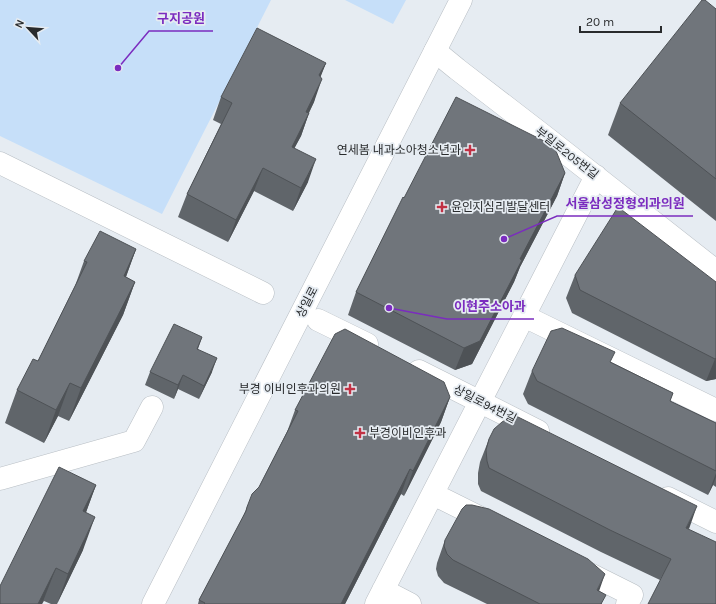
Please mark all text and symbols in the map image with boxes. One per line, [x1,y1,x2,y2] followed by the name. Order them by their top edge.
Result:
[149,6,213,31] callout: 구지공원
[8,8,48,48] north arrow
[580,8,661,34] scale bar
[157,11,205,26] text: 구지공원
[586,15,614,29] text: 20 m
[12,17,27,30] text: N
[533,124,601,182] street label: 부일로205번길
[337,143,461,157] place label: 연세봄 내과소아청소년과
[464,144,476,156] marker: 연세봄 내과소아청소년과
[557,191,693,216] callout: 서울삼성정형외과의원
[565,196,685,211] text: 서울삼성정형외과의원
[451,200,550,214] place label: 윤인지심리발달센터
[436,201,448,213] marker: 윤인지심리발달센터
[293,284,321,320] street label: 상일로
[447,294,534,319] callout: 이현주소아과
[454,299,526,314] text: 이현주소아과
[239,382,341,396] place label: 부경 이비인후과의원
[451,382,519,426] street label: 상일로94번길
[344,383,356,395] marker: 부경 이비인후과의원
[369,426,446,440] place label: 부경이비인후과
[354,427,366,439] marker: 부경이비인후과

